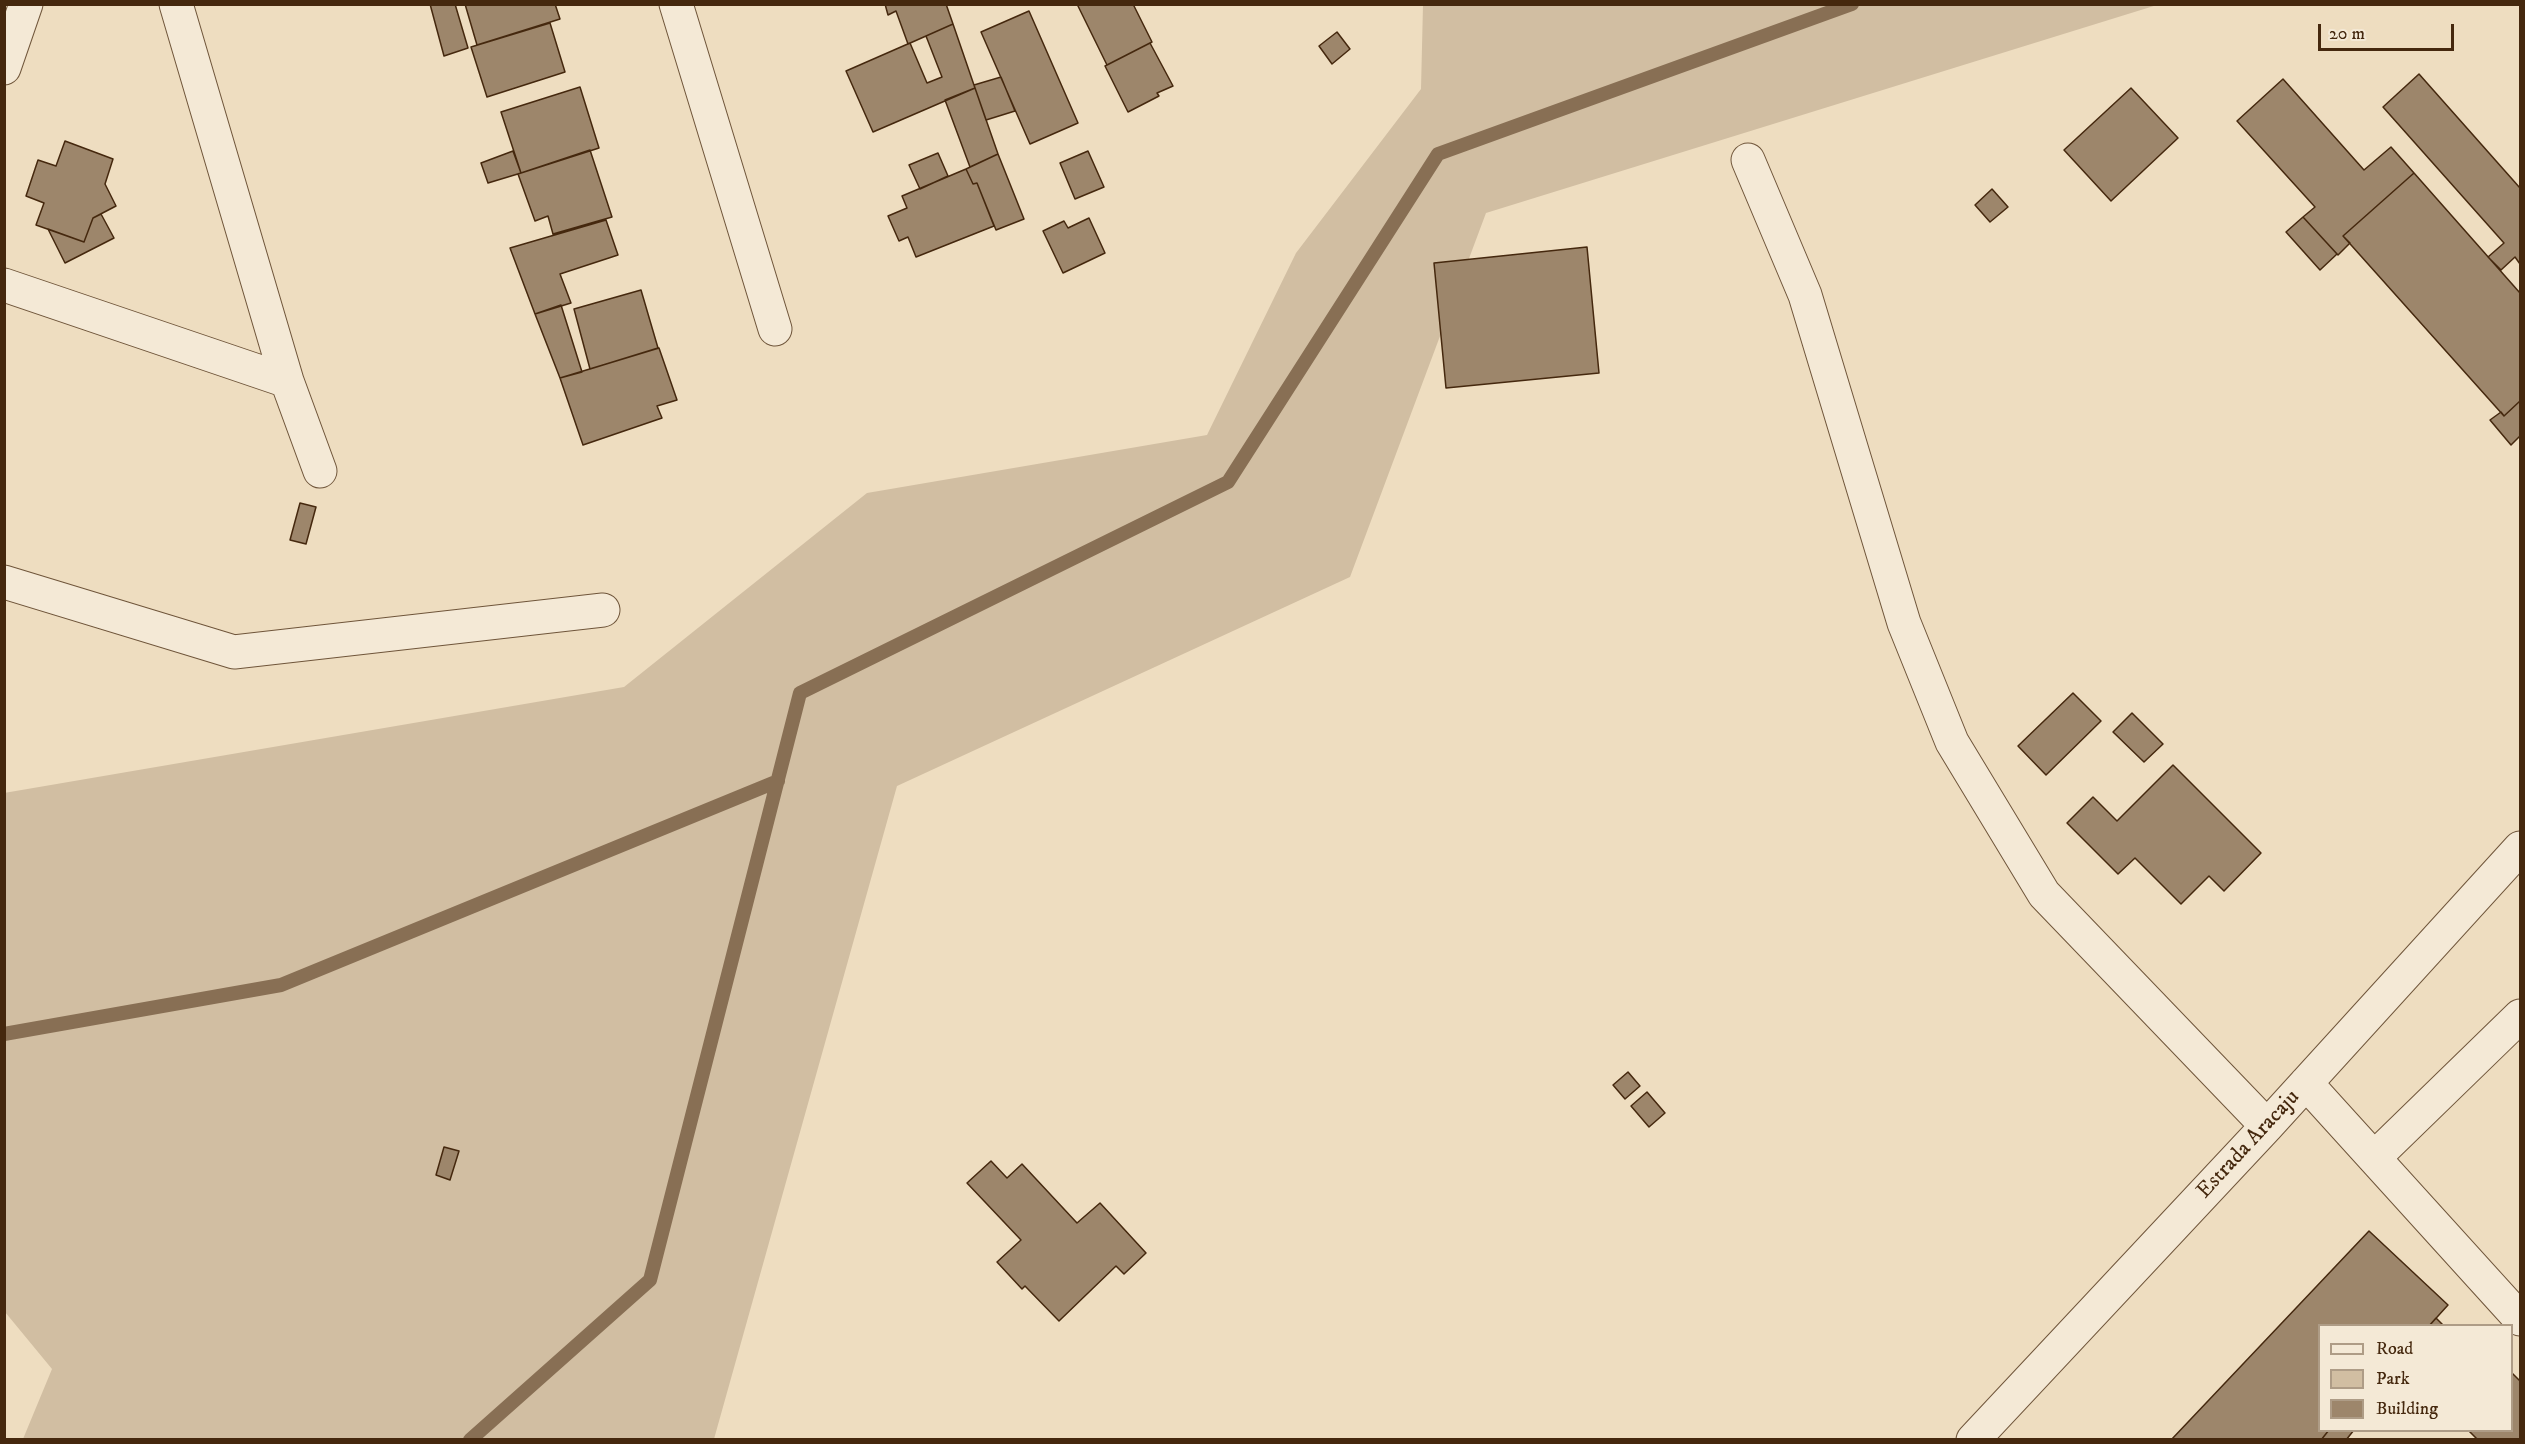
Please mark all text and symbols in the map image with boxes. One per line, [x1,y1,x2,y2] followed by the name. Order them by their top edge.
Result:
[2321,12,2458,50] scale bar
[2329,23,2365,45] text: 20 m
[2192,1085,2306,1205] street label: Estrada Aracaju
[2318,1324,2513,1432] legend
[2376,1338,2413,1360] text: Road
[2376,1368,2410,1390] text: Park
[2376,1398,2438,1420] text: Building

